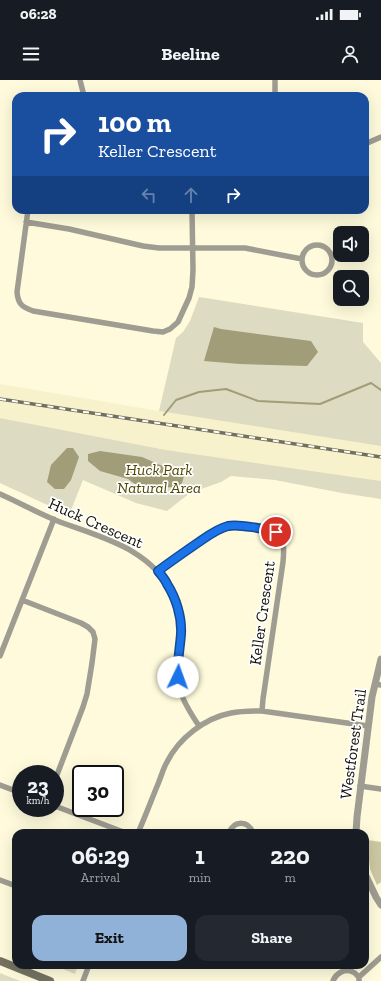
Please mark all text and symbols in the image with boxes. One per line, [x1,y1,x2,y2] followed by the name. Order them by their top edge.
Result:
[20,5,57,23] text: 06:28
[20,43,42,65] icon: menu
[161,43,220,65] text: Beeline
[339,43,361,65] icon: person
[98,106,171,139] text: 100 m
[32,108,84,160] icon: right
[98,140,216,162] text: Keller Crescent
[138,184,160,206] icon: left
[180,184,202,206] icon: ahead
[222,184,244,206] icon: right
[333,226,369,306] map controls
[333,226,369,262] button: sound
[333,270,369,306] button: search
[117,460,201,497] park label: Huck Park Natural Area
[46,494,146,552] street label: Huck Crescent
[259,515,293,549] pin
[265,521,287,543] icon: arrive
[245,560,279,666] street label: Keller Crescent
[157,656,199,698] position arrow
[336,688,370,800] street label: Westforest Trail
[72,765,124,817] speed limit sign: 30
[27,774,49,798] text: 23
[27,795,49,807] text: km/h
[71,841,130,870] text: 06:29
[195,841,205,870] text: 1
[270,841,310,870] text: 220
[81,870,120,885] text: Arrival
[189,870,211,885] text: min
[284,870,296,885] text: m
[32,915,187,961] button: Exit
[195,915,349,961] button: Share

